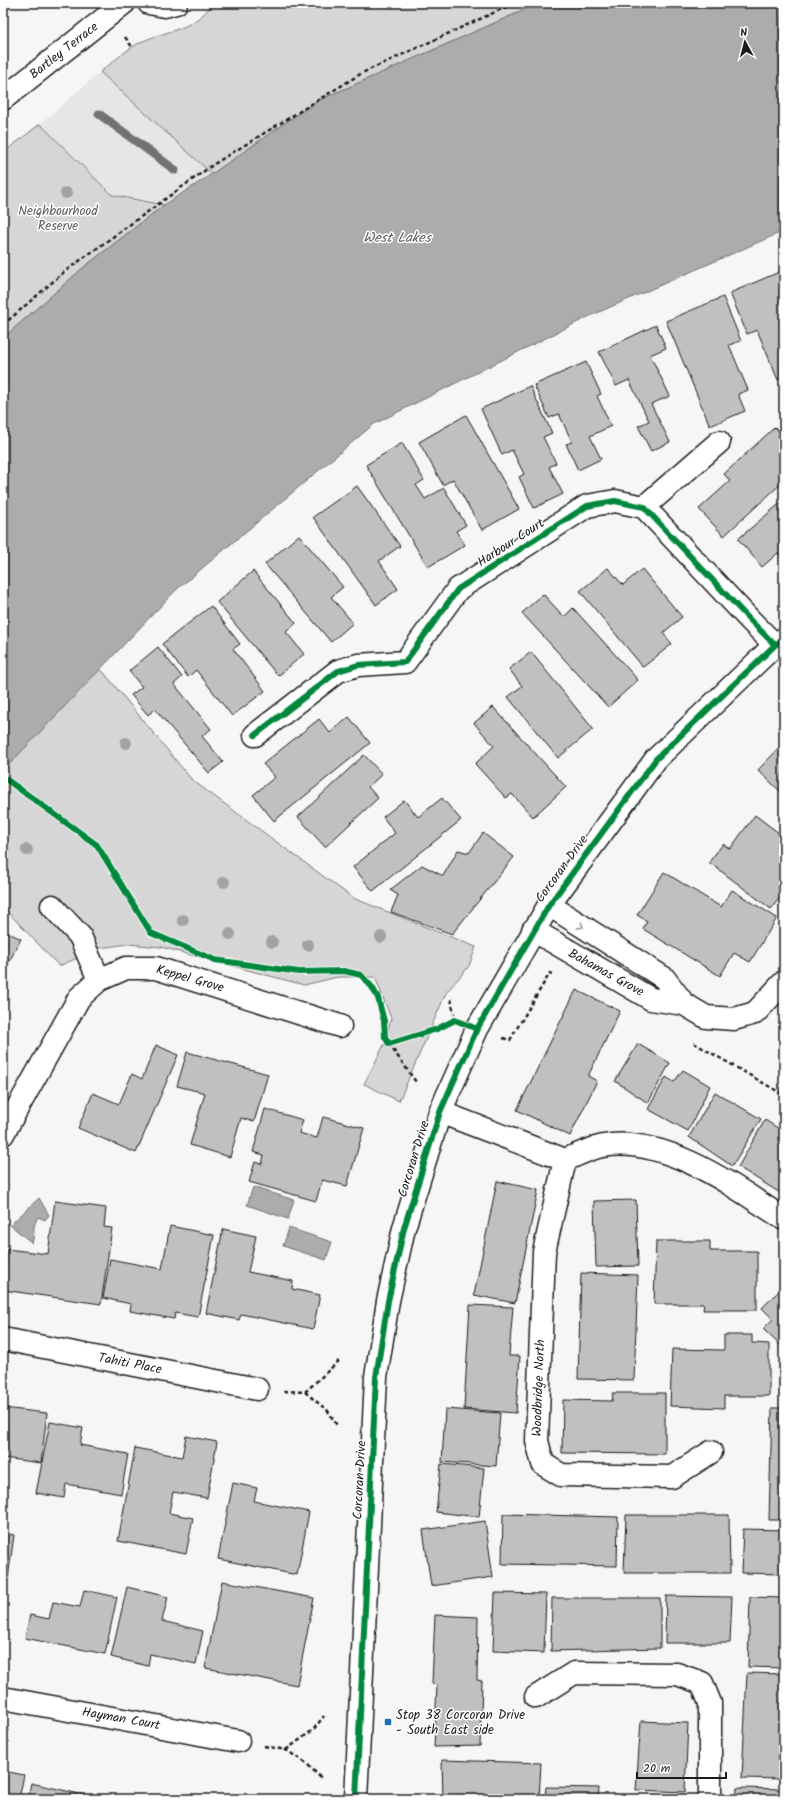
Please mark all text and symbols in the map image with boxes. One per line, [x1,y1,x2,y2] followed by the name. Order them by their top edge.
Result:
[25,17,103,85] street label: Bartley Terrace
[725,22,765,62] north arrow
[739,24,748,42] text: N
[18,201,98,237] park label: Neighbourhood Reserve
[363,227,433,249] water label: West Lakes
[473,513,550,573] street label: Harbour Court
[530,831,594,907] street label: Corcoran Drive
[577,921,584,929] one-way arrow
[564,943,648,1003] street label: Bahamas Grove
[154,959,227,999] street label: Keppel Grove
[392,1118,436,1200] street label: Corcoran Drive
[527,1339,551,1437] street label: Woodbridge North
[96,1348,164,1380] street label: Tahiti Place
[347,1440,373,1520] street label: Corcoran Drive
[80,1702,163,1736] street label: Hayman Court
[396,1705,525,1741] place label: Stop 38 Corcoran Drive - South East side
[383,1717,393,1727] marker: Stop 38 Corcoran Drive - South East side
[637,1754,726,1780] scale bar
[643,1759,671,1778] text: 20 m

